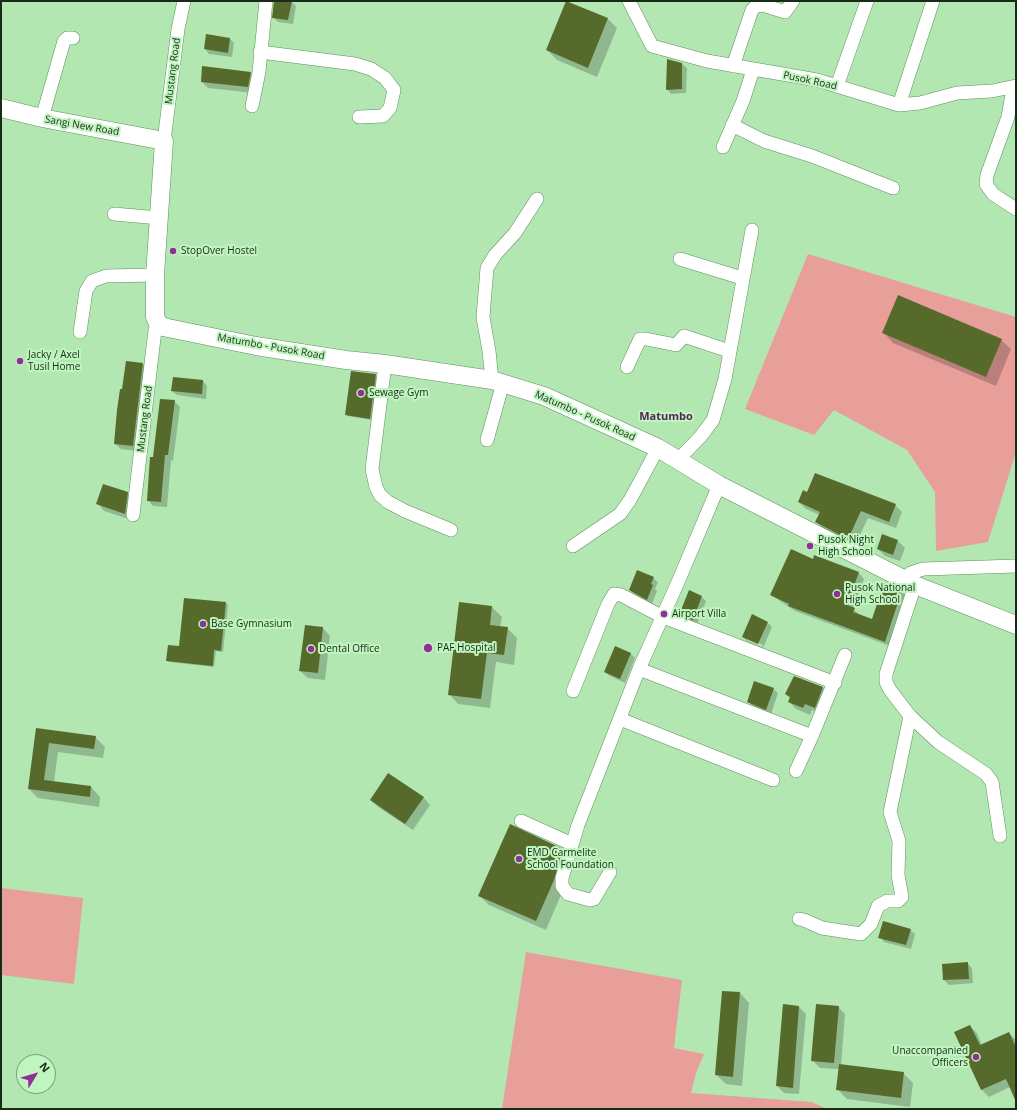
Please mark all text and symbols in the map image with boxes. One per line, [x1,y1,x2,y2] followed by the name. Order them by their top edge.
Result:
[163,37,183,105] street label: Mustang Road
[782,69,838,93] street label: Pusok Road
[44,114,120,138] street label: Sangi New Road
[181,245,257,257] place label: StopOver Hostel
[168,246,178,256] marker: StopOver Hostel
[216,332,326,362] street label: Matumbo - Pusok Road
[28,349,80,372] place label: Jacky / Axel Tusil Home
[15,356,25,366] marker: Jacky / Axel Tusil Home
[135,385,155,453] street label: Mustang Road
[369,387,429,399] place label: Sewage Gym
[356,388,366,398] marker: Sewage Gym
[533,388,637,444] street label: Matumbo - Pusok Road
[639,410,693,424] district label: Matumbo
[818,534,874,558] place label: Pusok Night High School
[805,541,815,551] marker: Pusok Night High School
[845,582,915,606] place label: Pusok National High School
[832,589,842,599] marker: Pusok National High School
[672,608,726,620] place label: Airport Villa
[659,609,669,619] marker: Airport Villa
[211,618,292,630] place label: Base Gymnasium
[198,619,208,629] marker: Base Gymnasium
[422,642,434,654] marker: PAF Hospital
[437,642,496,654] place label: PAF Hospital
[319,643,380,655] place label: Dental Office
[306,644,316,654] marker: Dental Office
[527,847,614,870] place label: EMD Carmelite School Foundation
[514,854,524,864] marker: EMD Carmelite School Foundation
[892,1045,968,1068] place label: Unaccompanied Officers
[971,1052,981,1062] marker: Unaccompanied Officers
[16,1054,56,1094] north arrow
[36,1059,54,1075] text: N

